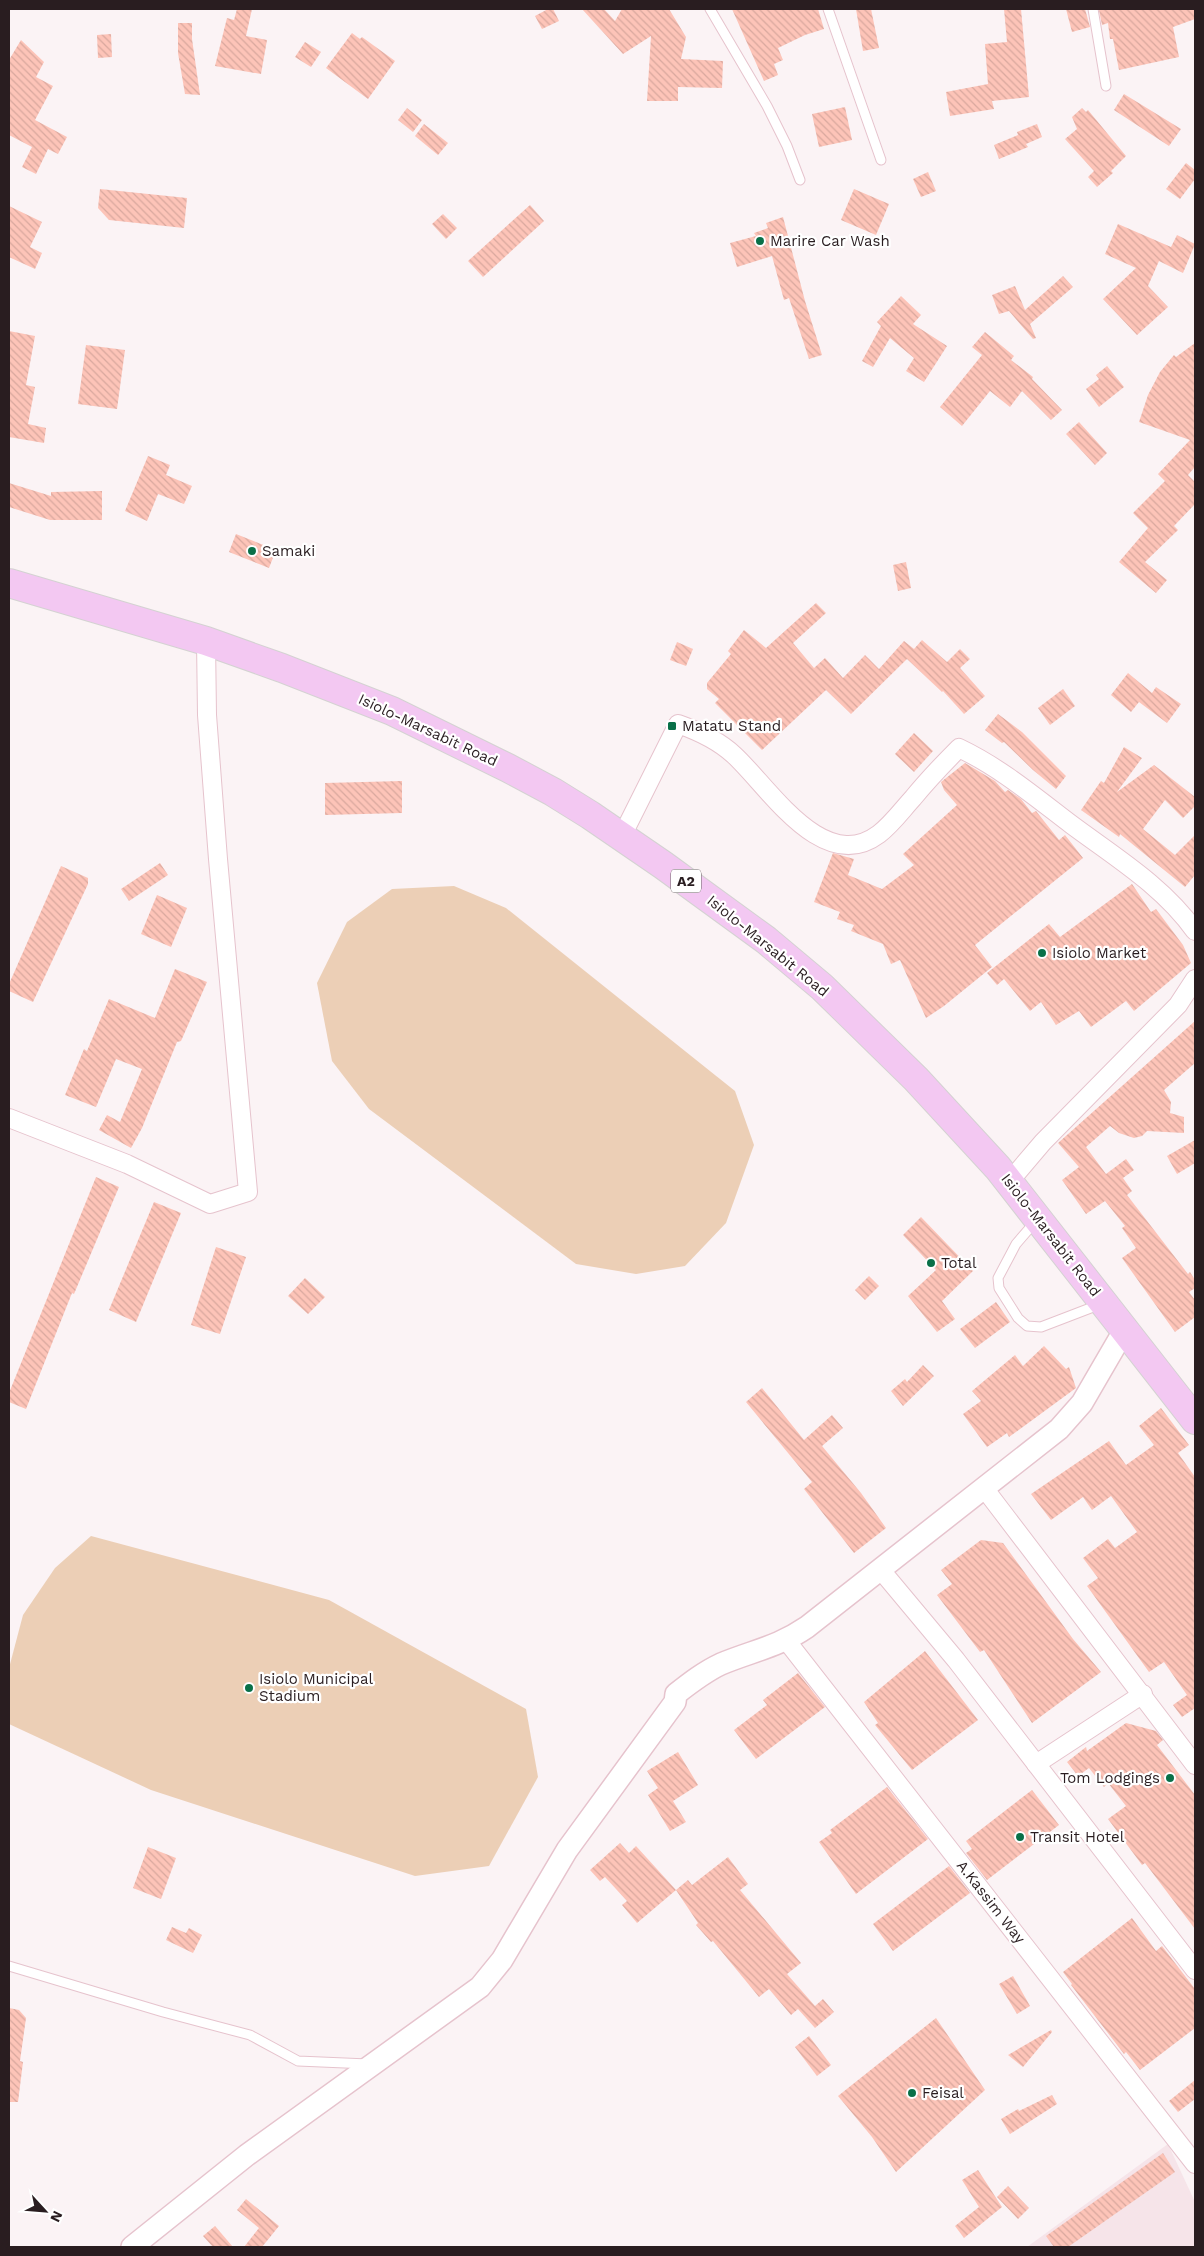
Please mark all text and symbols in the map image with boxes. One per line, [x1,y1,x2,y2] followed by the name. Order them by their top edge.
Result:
[770,232,890,250] place label: Marire Car Wash
[754,235,766,247] marker: Marire Car Wash
[262,542,315,560] place label: Samaki
[246,545,258,557] marker: Samaki
[356,690,500,770] street label: Isiolo-Marsabit Road
[682,717,781,735] place label: Matatu Stand
[666,720,678,732] marker: Matatu Stand
[671,869,701,892] road number: A2
[704,891,832,1001] street label: Isiolo-Marsabit Road
[1052,944,1147,962] place label: Isiolo Market
[1036,947,1048,959] marker: Isiolo Market
[997,1170,1105,1300] street label: Isiolo-Marsabit Road
[941,1254,977,1272] place label: Total
[925,1257,937,1269] marker: Total
[259,1670,373,1705] place label: Isiolo Municipal Stadium
[243,1682,255,1694] marker: Isiolo Municipal Stadium
[1060,1769,1160,1787] place label: Tom Lodgings
[1164,1772,1176,1784] marker: Tom Lodgings
[1030,1828,1125,1846] place label: Transit Hotel
[1014,1831,1026,1843] marker: Transit Hotel
[953,1857,1029,1947] street label: A.Kassim Way
[922,2084,964,2102] place label: Feisal
[906,2087,918,2099] marker: Feisal
[20,2186,70,2236] north arrow
[47,2209,66,2225] text: N

